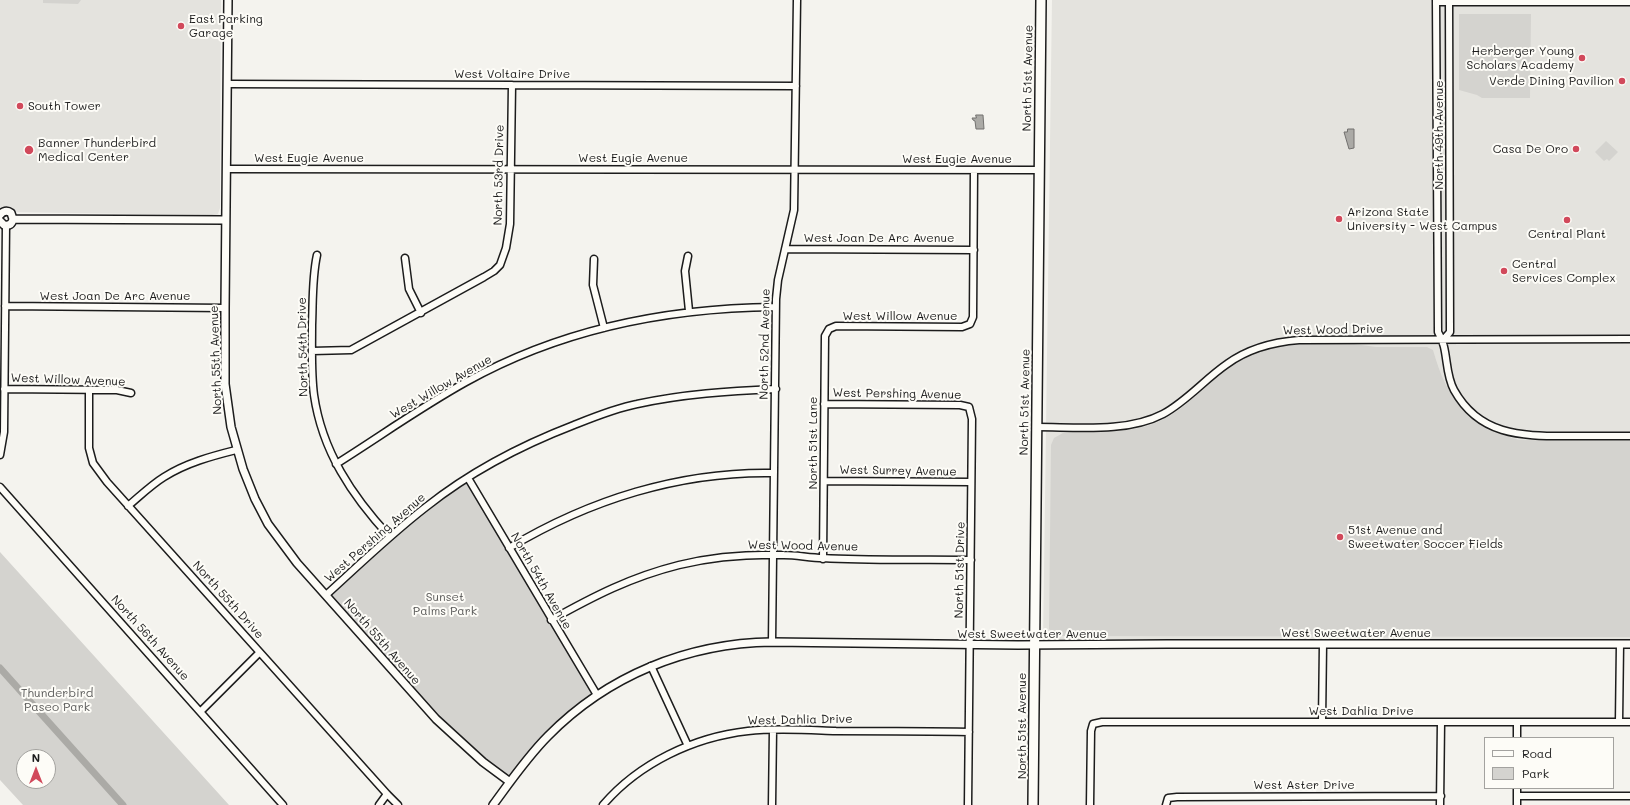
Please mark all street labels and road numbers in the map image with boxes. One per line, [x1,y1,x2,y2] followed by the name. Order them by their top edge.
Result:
[1020,25,1036,131] street label: North 51st Avenue
[454,67,570,81] street label: West Voltaire Drive
[1432,80,1446,190] street label: North 49th Avenue
[491,124,507,226] street label: North 53rd Drive
[254,151,364,165] street label: West Eugie Avenue
[578,151,688,165] street label: West Eugie Avenue
[902,152,1012,166] street label: West Eugie Avenue
[804,231,954,245] street label: West Joan De Arc Avenue
[757,288,773,400] street label: North 52nd Avenue
[40,289,190,303] street label: West Joan De Arc Avenue
[295,297,311,397] street label: North 54th Drive
[207,305,225,415] street label: North 55th Avenue
[843,309,957,323] street label: West Willow Avenue
[1282,322,1384,338] street label: West Wood Drive
[1017,349,1033,455] street label: North 51st Avenue
[388,352,494,422] street label: West Willow Avenue
[10,371,126,389] street label: West Willow Avenue
[832,386,962,402] street label: West Pershing Avenue
[806,396,820,490] street label: North 51st Lane
[839,463,957,479] street label: West Surrey Avenue
[322,490,428,586] street label: West Pershing Avenue
[952,521,968,619] street label: North 51st Drive
[507,530,575,632] street label: North 54th Avenue
[748,538,858,554] street label: West Wood Avenue
[189,558,267,642] street label: North 55th Drive
[108,592,192,684] street label: North 56th Avenue
[341,596,423,688] street label: North 55th Avenue
[1281,626,1431,640] street label: West Sweetwater Avenue
[957,627,1107,641] street label: West Sweetwater Avenue
[1015,673,1029,779] street label: North 51st Avenue
[1308,704,1414,718] street label: West Dahlia Drive
[747,712,853,728] street label: West Dahlia Drive
[1253,778,1355,792] street label: West Aster Drive

